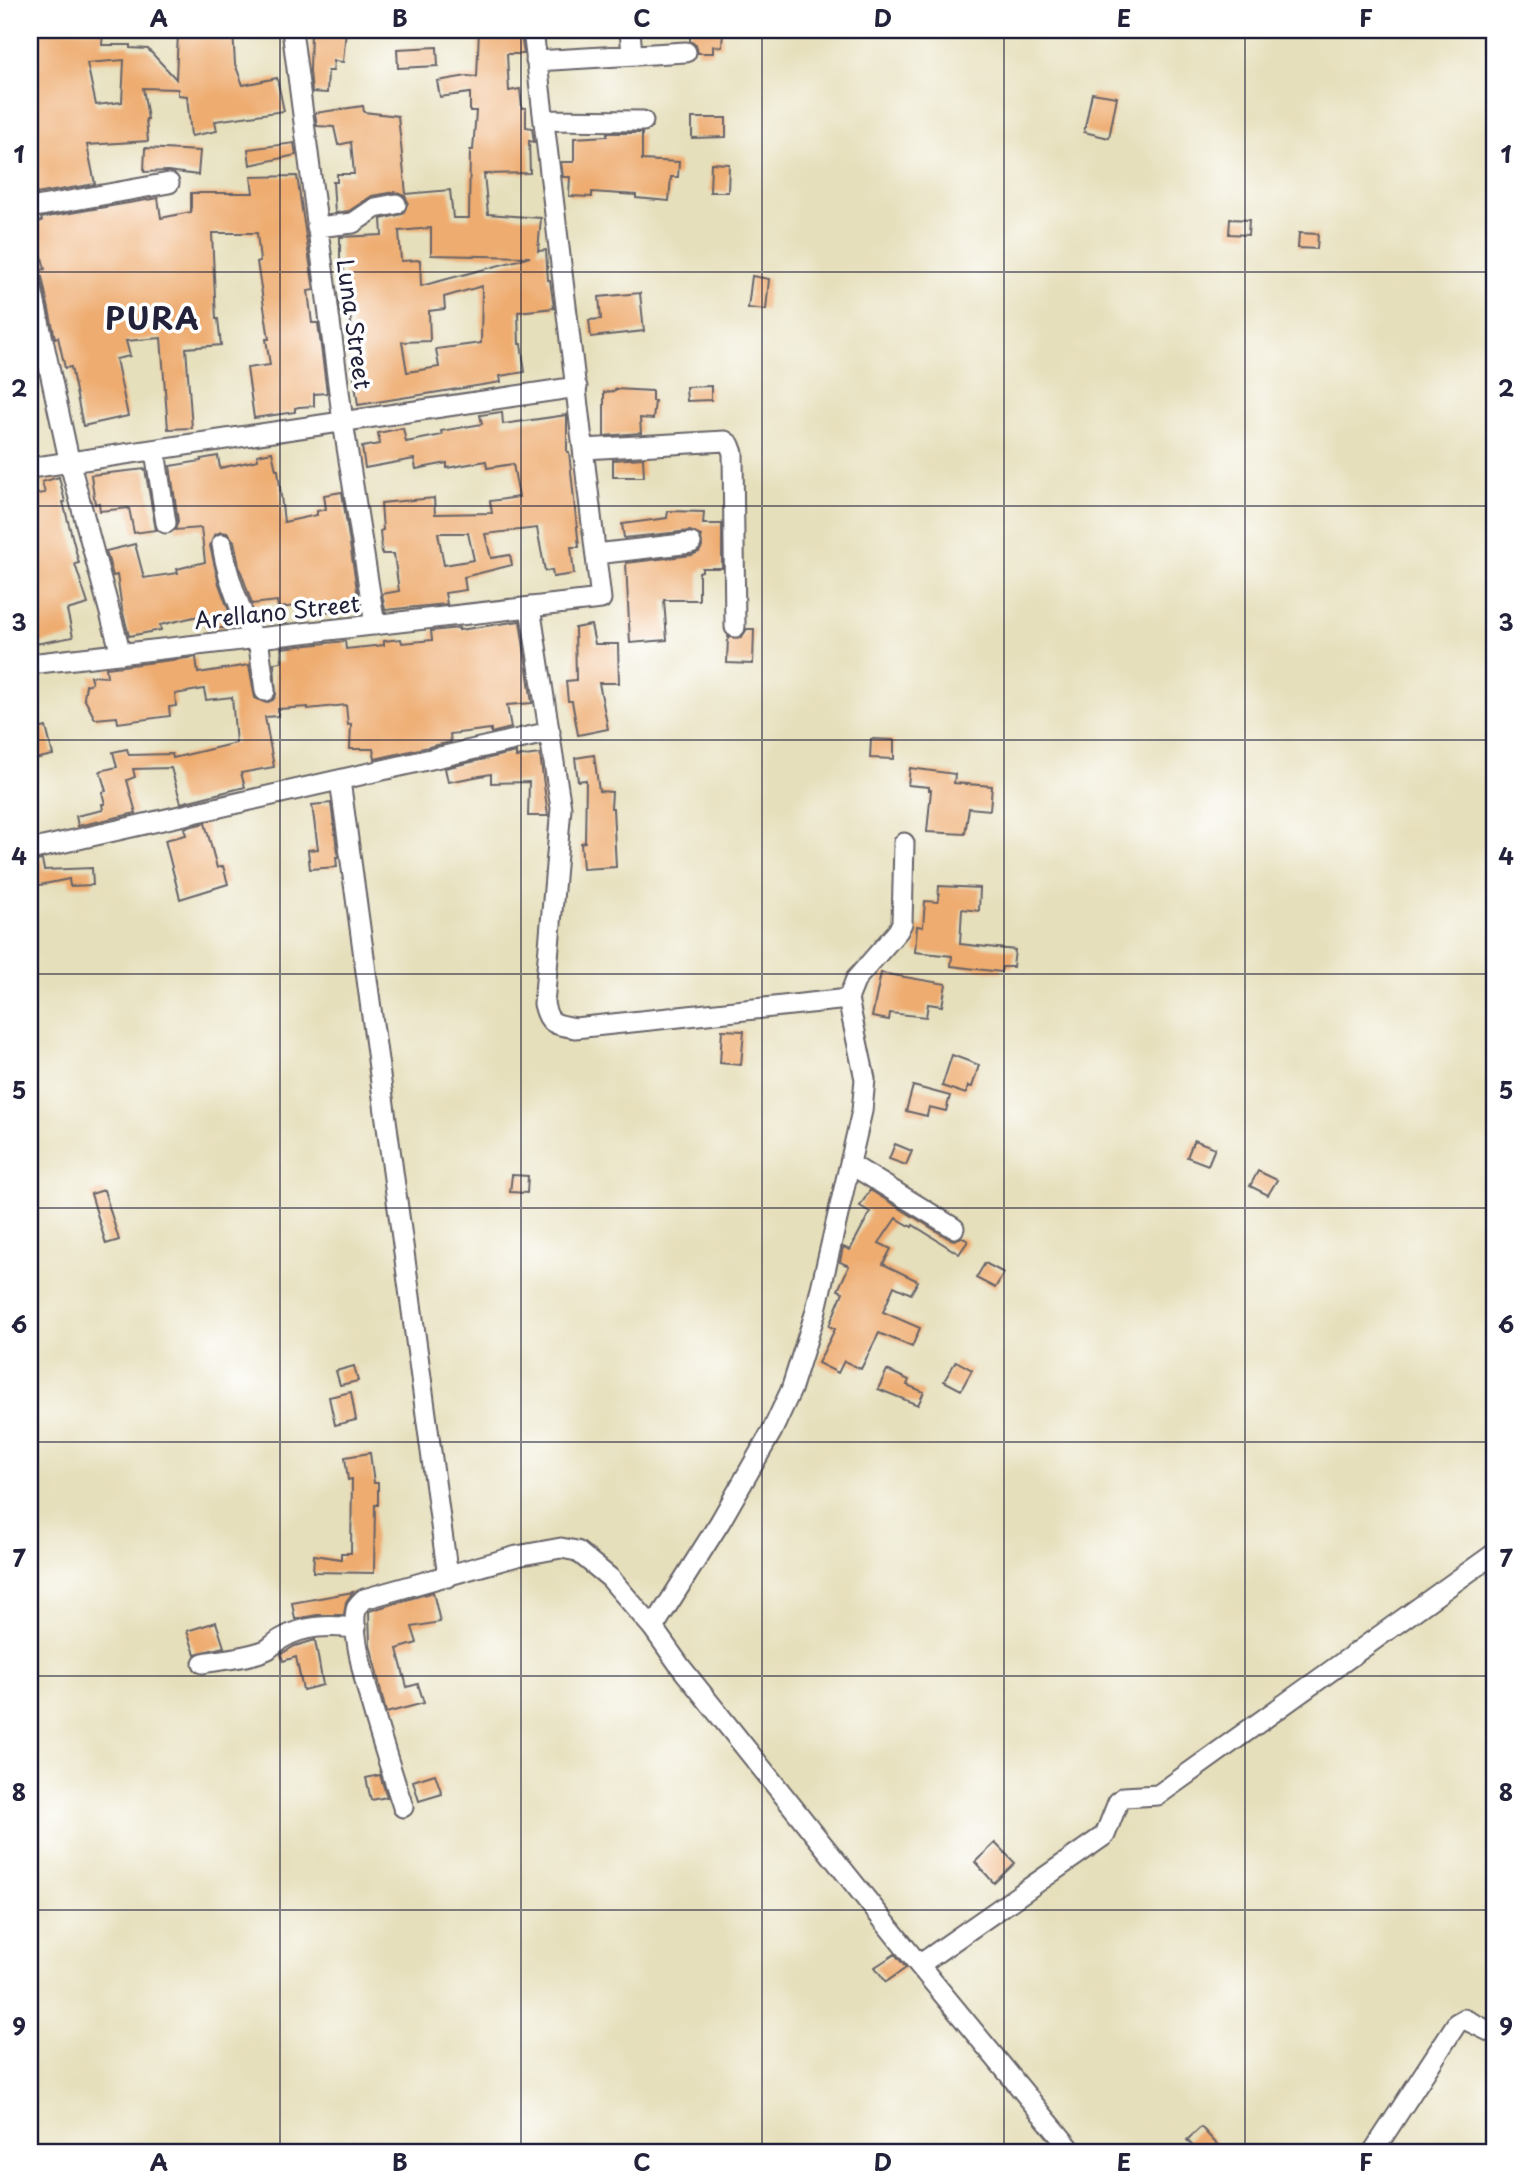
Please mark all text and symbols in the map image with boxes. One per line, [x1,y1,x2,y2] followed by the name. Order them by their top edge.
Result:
[150,0,168,35] text: A
[392,0,408,35] text: B
[633,0,651,35] text: C
[874,0,892,35] text: D
[1117,0,1131,35] text: E
[1359,0,1373,35] text: F
[14,136,25,171] text: 1
[1501,136,1512,171] text: 1
[329,257,381,391] street label: Luna Street
[105,295,201,340] district label: PURA
[11,370,27,405] text: 2
[1498,370,1514,405] text: 2
[193,585,361,637] street label: Arellano Street
[11,604,27,639] text: 3
[1498,604,1514,639] text: 3
[11,838,27,873] text: 4
[1498,838,1514,873] text: 4
[12,1072,26,1107] text: 5
[1499,1072,1513,1107] text: 5
[11,1306,27,1341] text: 6
[1498,1306,1514,1341] text: 6
[12,1540,26,1575] text: 7
[1499,1540,1513,1575] text: 7
[12,1774,26,1809] text: 8
[1499,1774,1513,1809] text: 8
[12,2008,26,2043] text: 9
[1499,2008,1513,2043] text: 9
[150,2144,168,2179] text: A
[392,2144,408,2179] text: B
[633,2144,651,2179] text: C
[874,2144,892,2179] text: D
[1117,2144,1131,2179] text: E
[1359,2144,1373,2179] text: F

